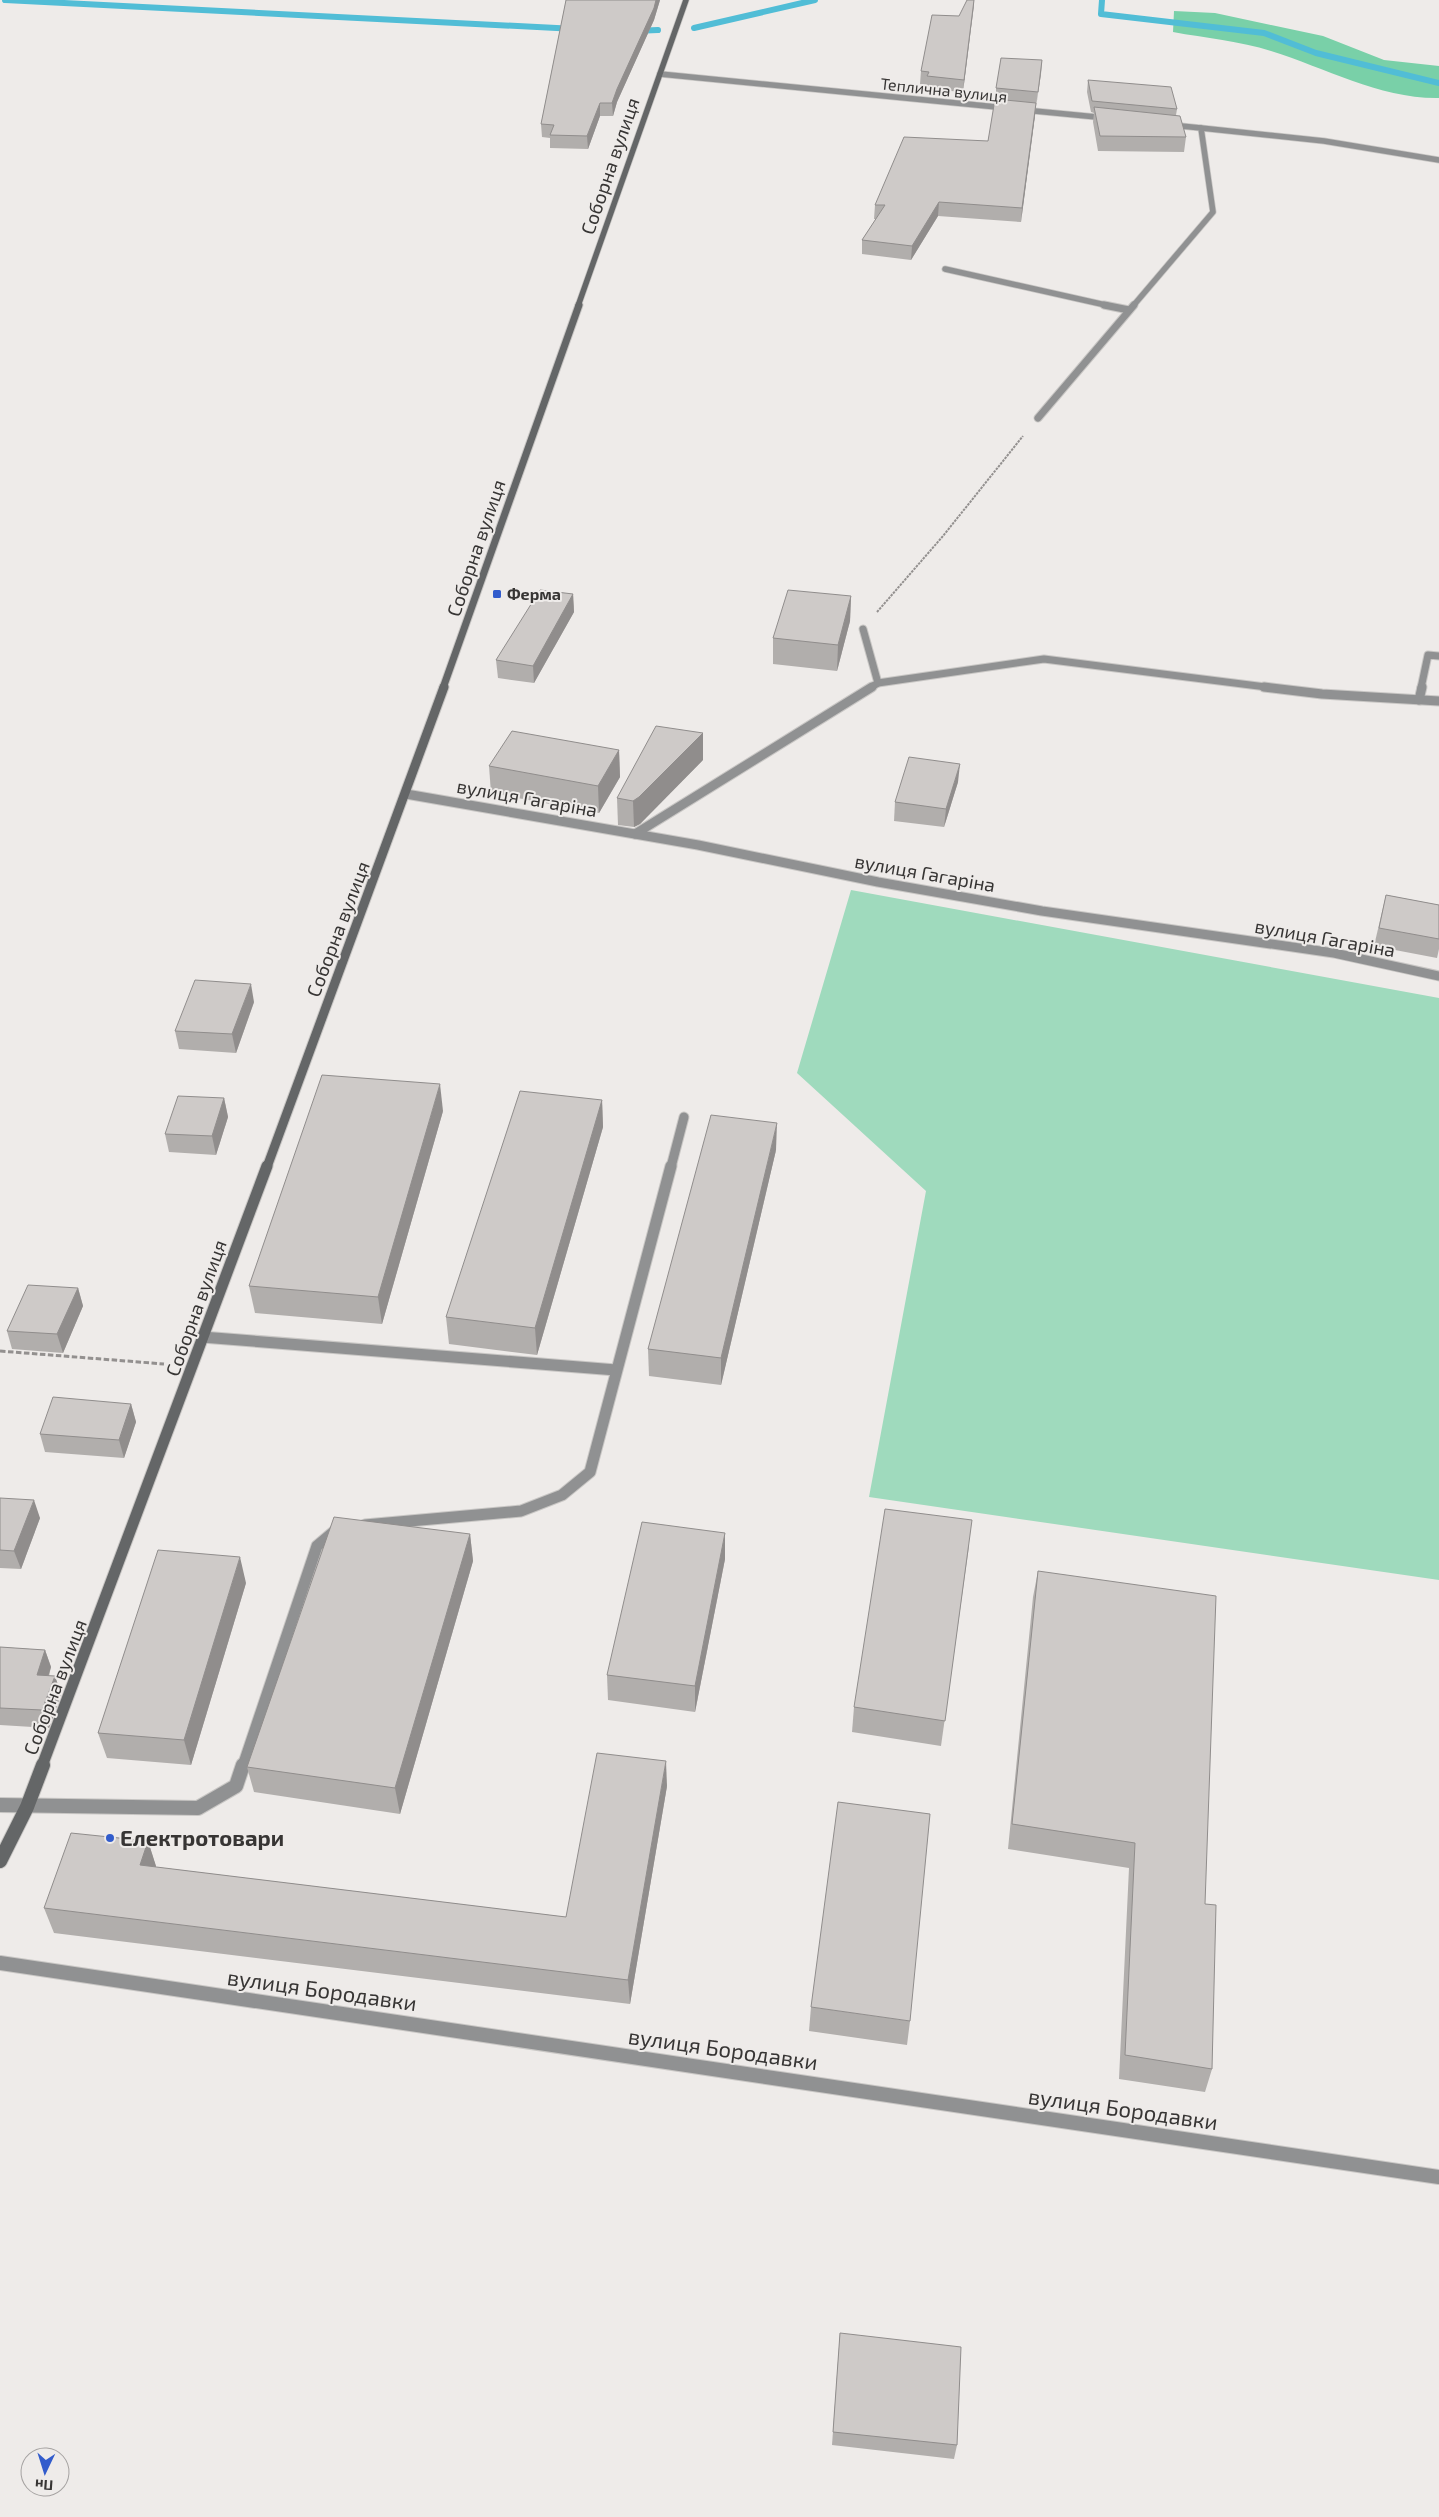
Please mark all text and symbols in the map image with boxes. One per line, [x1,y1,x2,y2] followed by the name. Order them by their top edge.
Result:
[880,73,1008,107] street label: Теплична вулиця
[575,94,645,238] street label: Соборна вулиця
[441,476,511,620] street label: Соборна вулиця
[507,584,561,603] place label: Ферма
[491,588,503,600] marker: Ферма
[455,774,599,822] street label: вулиця Гагаріна
[853,849,997,897] street label: вулиця Гагаріна
[301,858,375,1000] street label: Соборна вулиця
[1253,914,1397,962] street label: вулиця Гагаріна
[160,1236,232,1380] street label: Соборна вулиця
[18,1616,92,1758] street label: Соборна вулиця
[120,1824,284,1850] place label: Електротовари
[104,1832,116,1844] marker: Електротовари
[226,1963,419,2016] street label: вулиця Бородавки
[627,2022,820,2075] street label: вулиця Бородавки
[1027,2082,1220,2135] street label: вулиця Бородавки
[20,2447,70,2497] north arrow
[34,2476,54,2495] text: Пн

